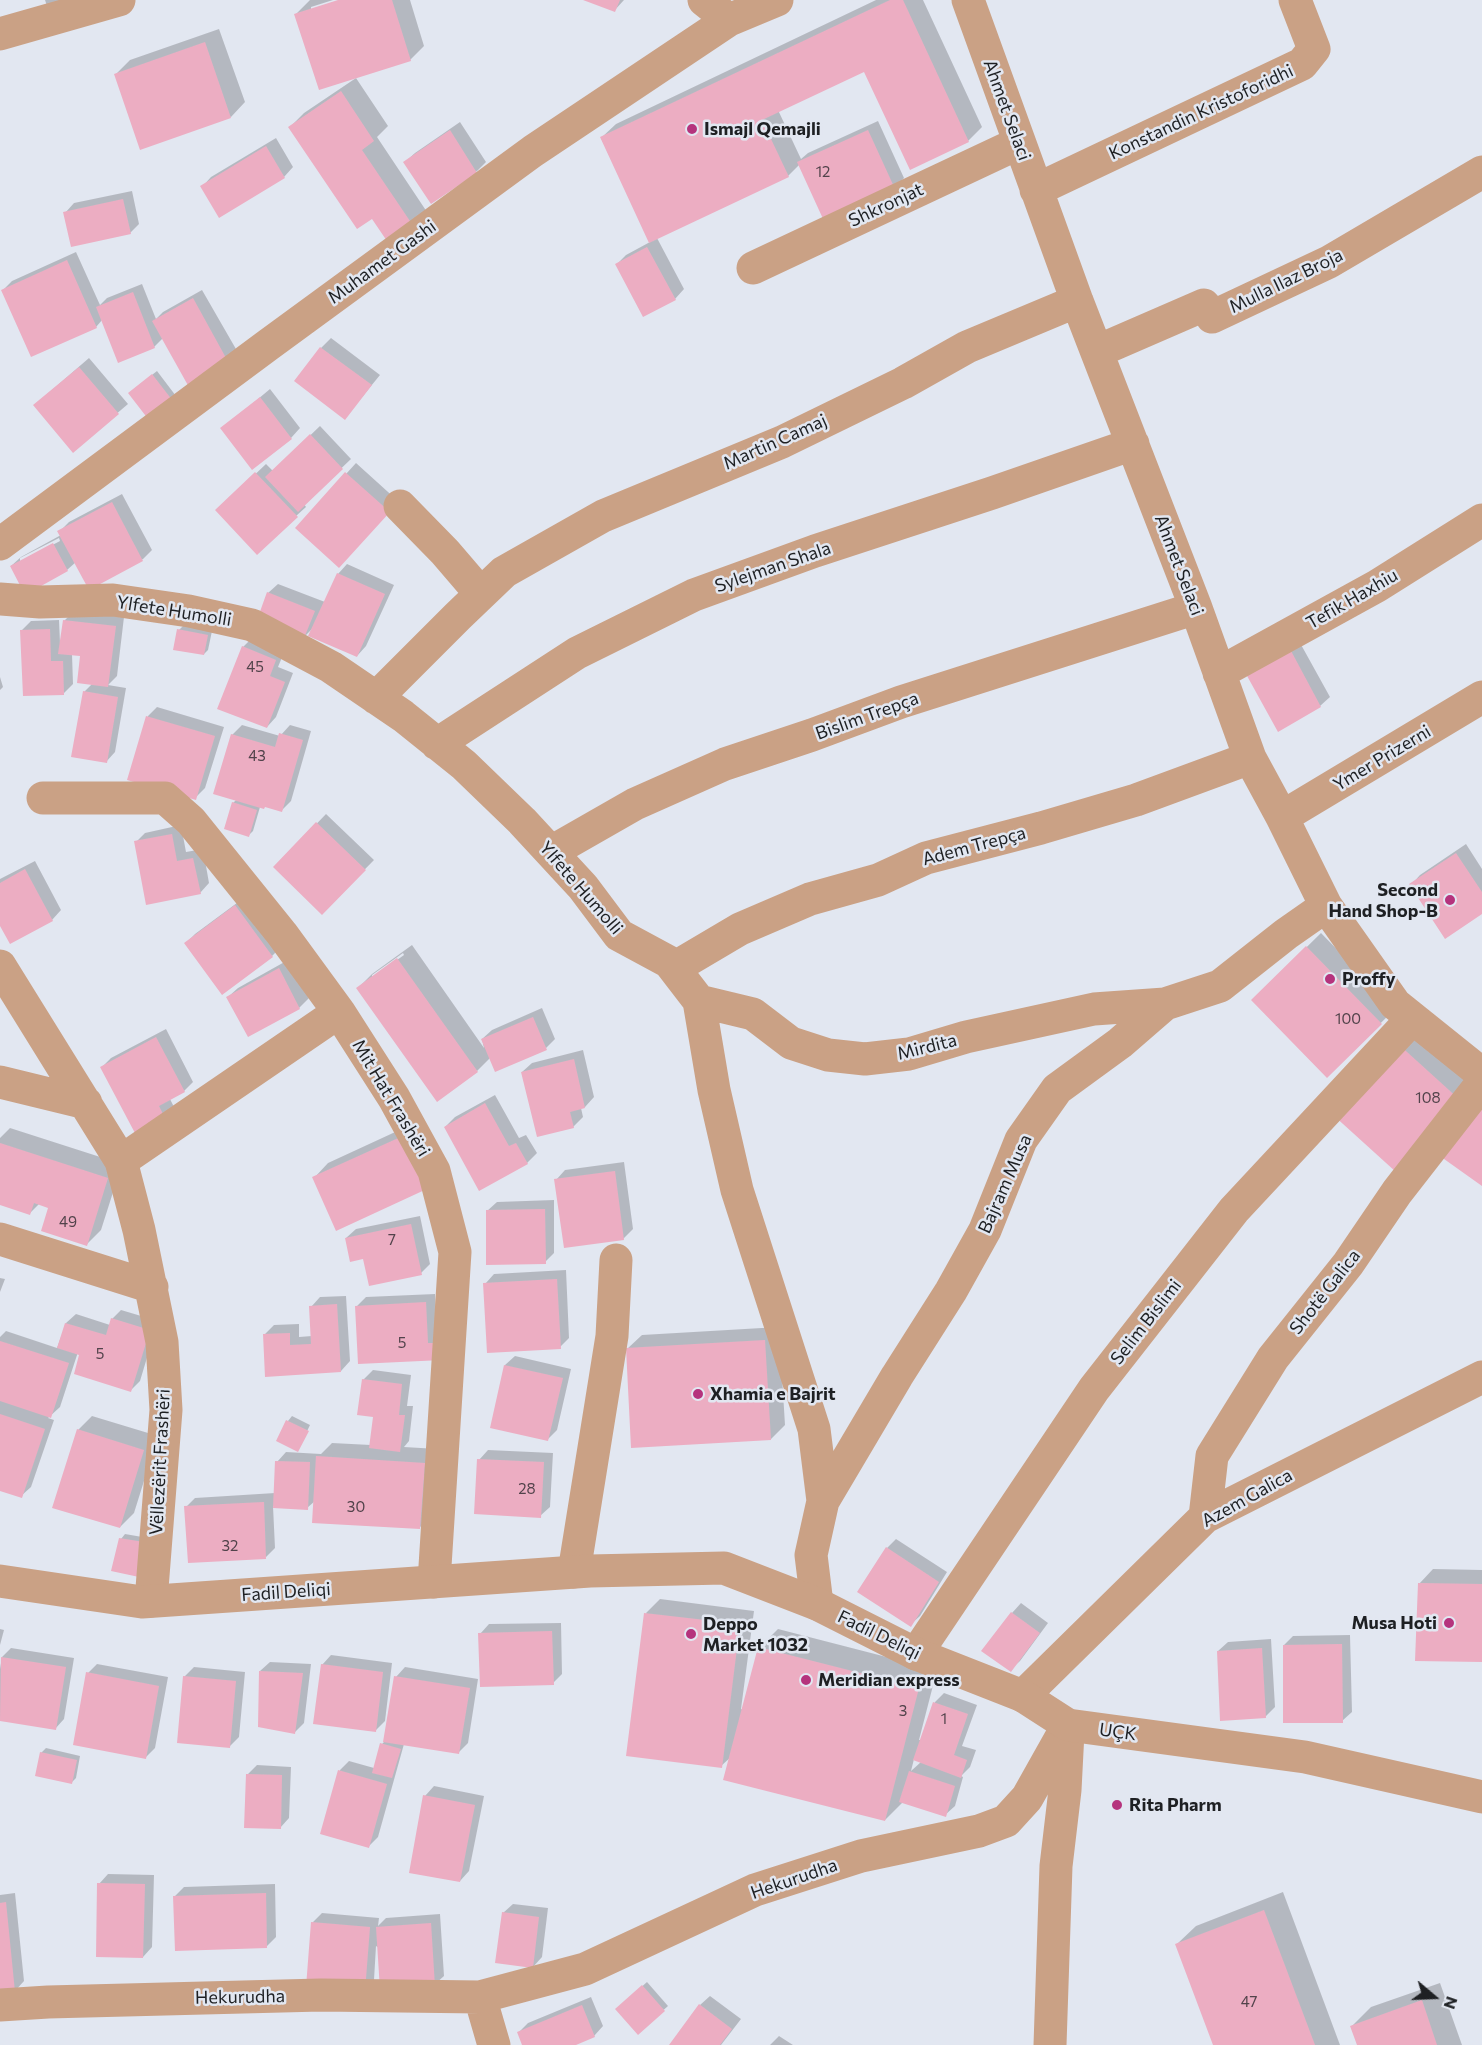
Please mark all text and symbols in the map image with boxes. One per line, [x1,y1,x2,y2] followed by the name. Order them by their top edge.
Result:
[979,56,1035,164] street label: Ahmet Selaci
[1105,60,1297,164] street label: Konstandin Kristoforidhi
[704,118,821,140] place label: Ismajl Qemajli
[685,122,699,136] marker: Ismajl Qemajli
[816,163,830,181] house number: 12
[845,178,927,232] street label: Shkronjat
[324,215,440,309] street label: Muhamet Gashi
[1226,244,1346,318] street label: Mulla Ilaz Broja
[720,410,830,474] street label: Martin Camaj
[1150,512,1208,618] street label: Ahmet Selaci
[712,537,834,597] street label: Sylejman Shala
[1302,564,1402,634] street label: Tefik Haxhiu
[115,591,233,631] street label: Ylfete Humolli
[246,658,264,676] house number: 45
[812,687,922,745] street label: Bislim Trepça
[1329,720,1435,796] street label: Ymer Prizerni
[248,747,266,765] house number: 43
[920,822,1028,870] street label: Adem Trepça
[535,837,627,939] street label: Ylfete Humolli
[1328,879,1438,922] place label: Second Hand Shop-B
[1443,893,1457,907] marker: Second Hand Shop-B
[1342,968,1396,990] place label: Proffy
[1323,972,1337,986] marker: Proffy
[1335,1010,1361,1028] house number: 100
[895,1029,959,1065] street label: Mirdita
[348,1036,434,1160] street label: Mit Hat Frashëri
[1415,1089,1441,1107] house number: 108
[974,1131,1036,1237] street label: Bajram Musa
[59,1213,77,1231] house number: 49
[388,1231,396,1249] house number: 7
[1285,1245,1365,1339] street label: Shotë Galica
[1106,1275,1186,1369] street label: Selim Bislimi
[398,1334,406,1352] house number: 5
[96,1345,104,1363] house number: 5
[710,1383,836,1405] place label: Xhamia e Bajrit
[691,1387,705,1401] marker: Xhamia e Bajrit
[145,1388,175,1536] street label: Vëllezërit Frashëri
[1198,1464,1296,1532] street label: Azem Galica
[518,1480,536,1498] house number: 28
[347,1498,365,1516] house number: 30
[222,1537,238,1555] house number: 32
[241,1578,331,1606] street label: Fadil Deliqi
[834,1606,924,1664] street label: Fadil Deliqi
[1351,1612,1437,1634] place label: Musa Hoti
[703,1613,808,1656] place label: Deppo Market 1032
[1442,1616,1456,1630] marker: Musa Hoti
[684,1627,698,1641] marker: Deppo Market 1032
[818,1669,960,1691] place label: Meridian express
[799,1673,813,1687] marker: Meridian express
[899,1702,907,1720] house number: 3
[941,1710,947,1728] house number: 1
[1098,1719,1138,1745] street label: UÇK
[1129,1794,1222,1816] place label: Rita Pharm
[1110,1798,1124,1812] marker: Rita Pharm
[748,1854,840,1904] street label: Hekurudha
[1404,1967,1464,2027] north arrow
[195,1985,285,2009] street label: Hekurudha
[1241,1993,1257,2011] house number: 47
[1441,1994,1462,2012] text: N

